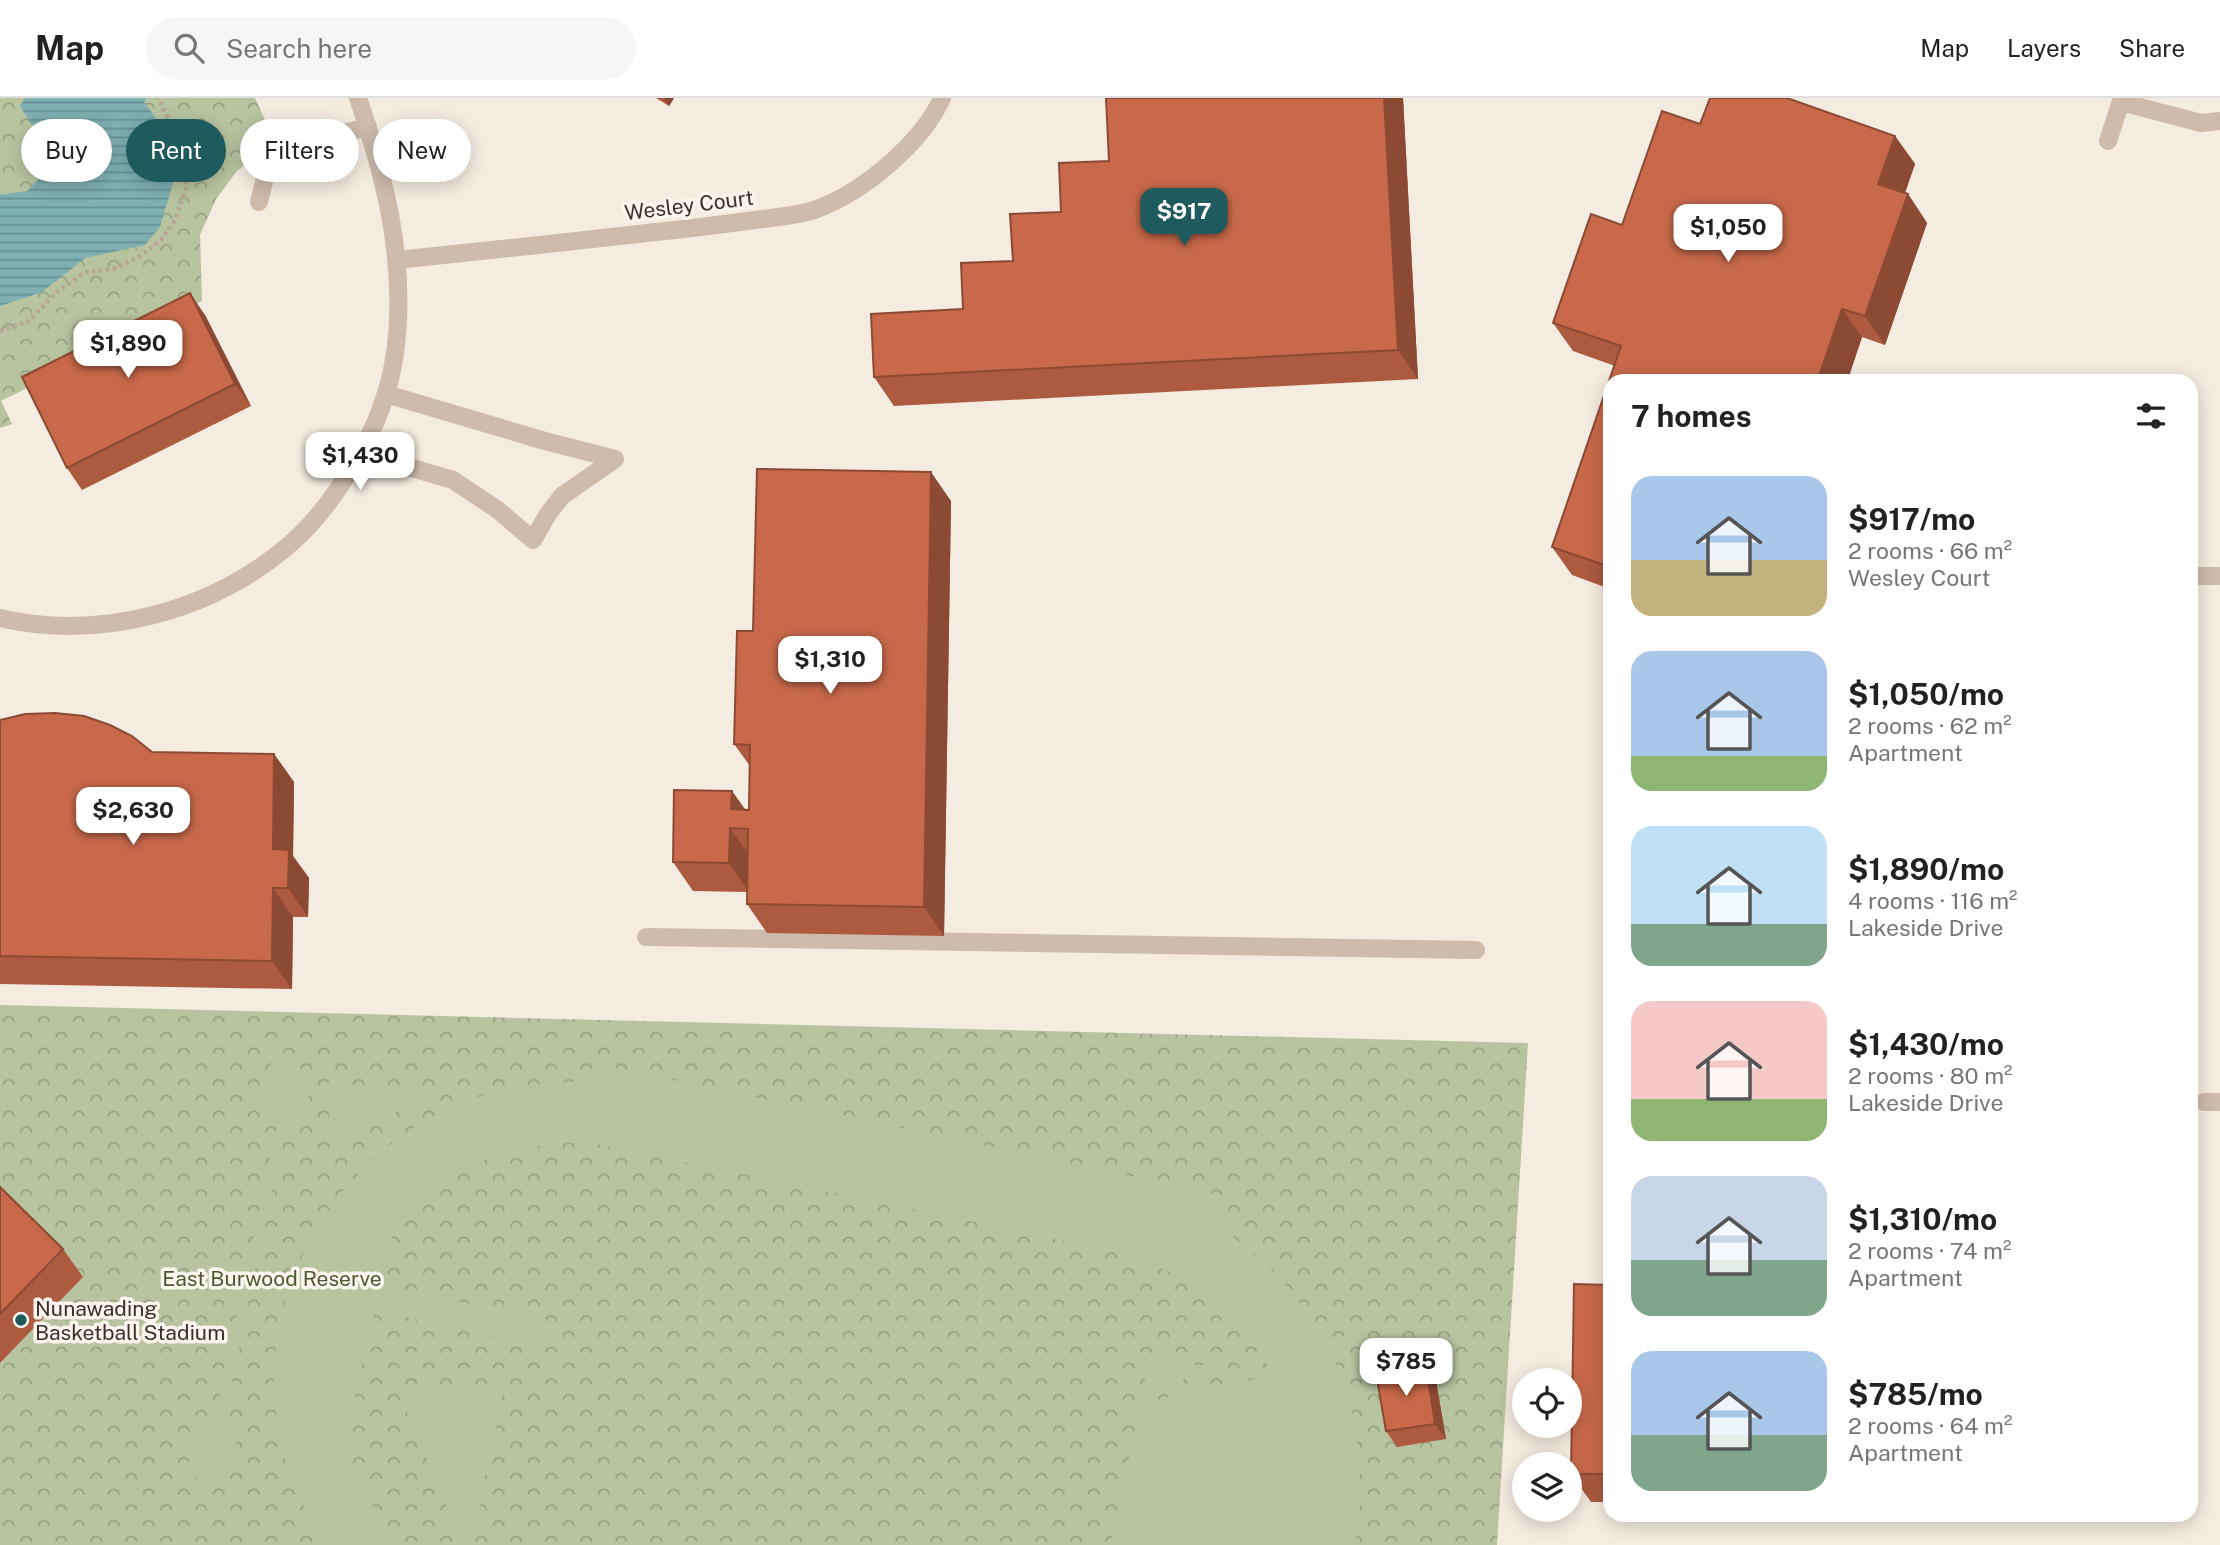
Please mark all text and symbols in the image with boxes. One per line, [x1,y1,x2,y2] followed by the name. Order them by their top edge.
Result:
[146,17,636,80] search box
[35,29,104,67] text: Map
[170,29,208,67] icon: search
[226,33,372,64] text: Search here
[1920,34,1969,62] text: Map
[2007,34,2081,62] text: Layers
[2119,34,2185,62] text: Share
[21,119,112,182] chip: Buy
[126,119,226,182] chip: Rent
[240,119,359,182] chip: Filters
[373,119,471,182] chip: New
[623,185,755,225] street label: Wesley Court
[1143,188,1225,248] pin: $917
[1156,197,1212,224] text: $917
[1671,204,1785,264] pin: $1,050
[1689,213,1767,240] text: $1,050
[71,320,185,380] pin: $1,890
[89,329,167,356] text: $1,890
[2132,397,2170,435] icon: filters
[1631,398,1752,434] text: 7 homes
[303,432,417,492] pin: $1,430
[322,441,398,468] text: $1,430
[1848,501,1975,537] text: $917/mo
[1687,504,1771,588] icon: home
[1848,537,2012,564] text: 2 rooms · 66 m²
[1848,564,1990,591] text: Wesley Court
[773,636,887,696] pin: $1,310
[794,645,866,672] text: $1,310
[1848,676,2004,712] text: $1,050/mo
[1687,679,1771,763] icon: home
[1848,712,2012,739] text: 2 rooms · 62 m²
[1848,739,1963,766] text: Apartment
[76,788,190,847] pin: $2,630
[92,796,174,823] text: $2,630
[1848,851,2004,887] text: $1,890/mo
[1687,854,1771,938] icon: home
[1848,887,2017,914] text: 4 rooms · 116 m²
[1848,914,2004,941] text: Lakeside Drive
[1848,1026,2004,1062] text: $1,430/mo
[1687,1029,1771,1113] icon: home
[1848,1062,2013,1089] text: 2 rooms · 80 m²
[1848,1089,2004,1116] text: Lakeside Drive
[1848,1201,1997,1237] text: $1,310/mo
[1687,1204,1771,1288] icon: home
[1848,1237,2011,1264] text: 2 rooms · 74 m²
[1848,1264,1963,1291] text: Apartment
[162,1266,382,1291] park label: East Burwood Reserve
[35,1296,225,1345] place label: Nunawading Basketball Stadium
[13,1312,29,1328] marker: Nunawading Basketball Stadium
[1365,1338,1447,1398] pin: $785
[1376,1347,1436,1374] text: $785
[1512,1368,1582,1522] map controls
[1512,1368,1582,1438] button: locate
[1848,1376,1983,1412] text: $785/mo
[1687,1379,1771,1463] icon: home
[1848,1412,2012,1439] text: 2 rooms · 64 m²
[1848,1439,1963,1466] text: Apartment
[1512,1452,1582,1522] button: layers

